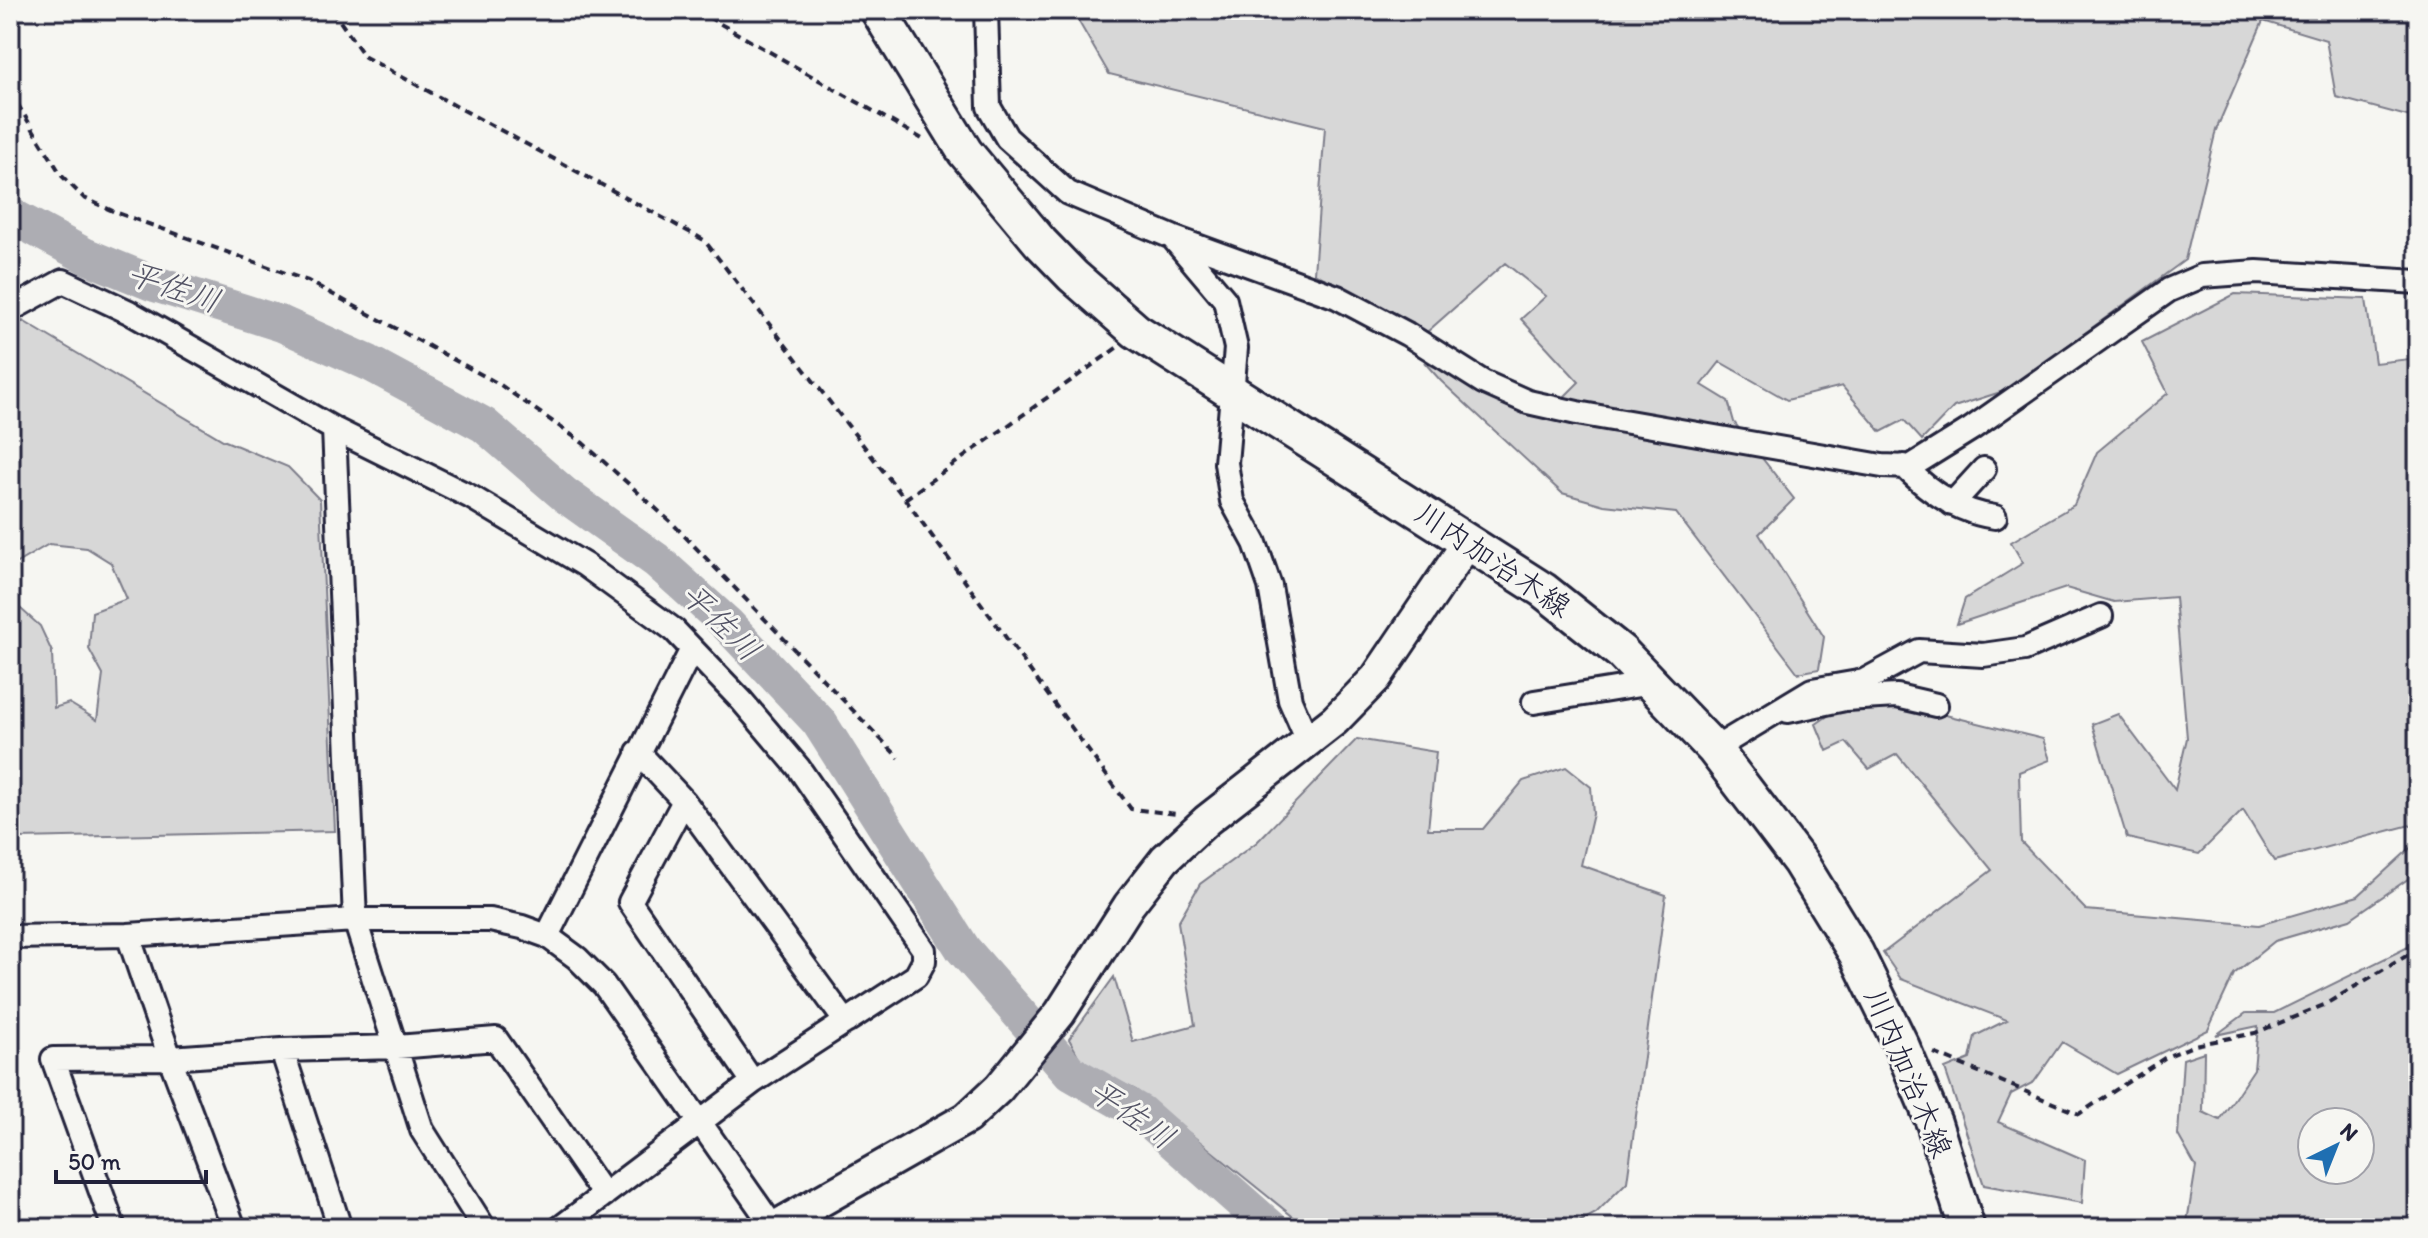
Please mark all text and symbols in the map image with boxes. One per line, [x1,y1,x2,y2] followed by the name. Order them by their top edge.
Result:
[122,253,226,321] water label: 平佐川
[1408,494,1578,625] street label: 川内加治木線
[673,575,769,669] water label: 平佐川
[1856,983,1961,1163] street label: 川内加治木線
[1082,1071,1182,1157] water label: 平佐川
[2296,1106,2376,1186] north arrow
[2335,1117,2364,1147] text: N
[56,1134,206,1184] scale bar
[68,1147,121,1176] text: 50 m

